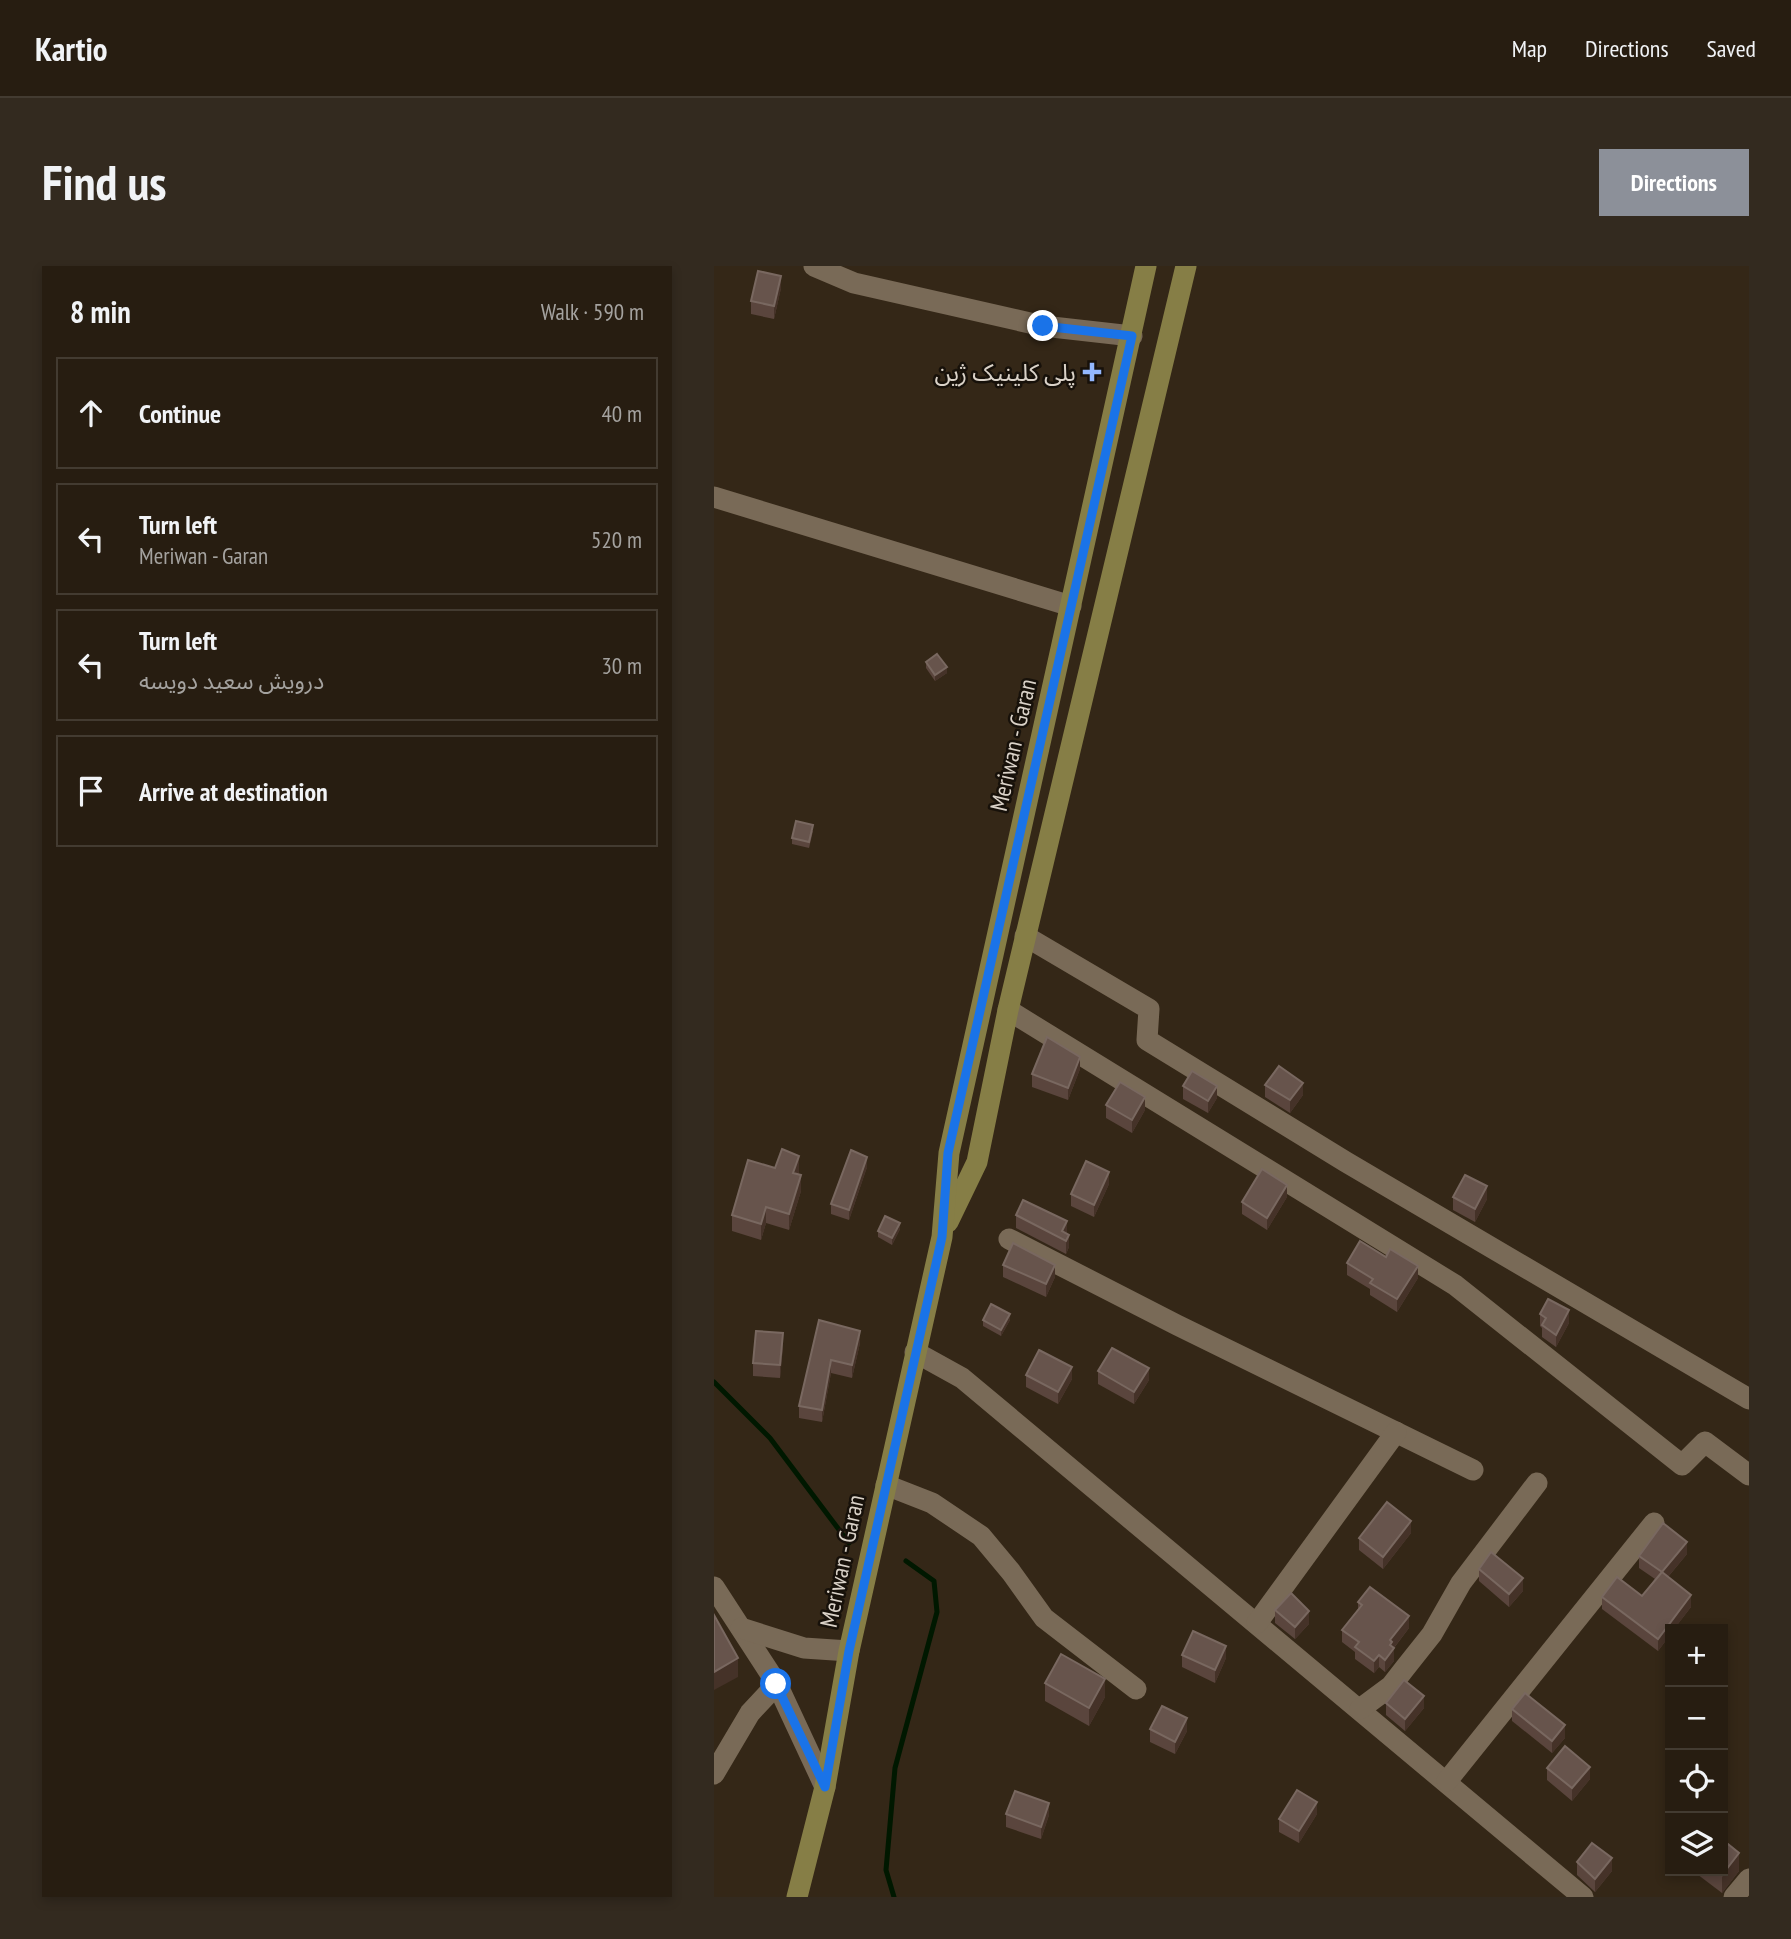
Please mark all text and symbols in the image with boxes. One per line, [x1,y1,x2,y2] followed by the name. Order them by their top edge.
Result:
[35,27,108,70] text: Kartio
[1512,33,1547,64] text: Map
[1585,33,1669,64] text: Directions
[1707,33,1756,64] text: Saved
[1599,149,1749,216] button: Directions
[42,150,166,214] text: Find us
[70,292,131,331] text: 8 min
[541,297,644,326] text: Walk · 590 m
[1027,310,1058,341] route end
[934,357,1076,388] place label: پلی کلینیک ژین
[1082,362,1102,382] marker: پلی کلینیک ژین
[72,394,110,432] icon: ahead
[139,397,221,430] text: Continue
[601,399,642,428] text: 40 m
[139,508,217,541] text: Turn left
[72,520,110,558] icon: left
[591,525,642,554] text: 520 m
[139,541,268,570] text: Meriwan - Garan
[139,624,217,657] text: Turn left
[72,646,110,684] icon: left
[601,651,642,680] text: 30 m
[139,666,324,695] text: درویش سعید دویسه
[983,676,1043,814] street label: Meriwan - Garan
[72,772,110,810] icon: arrive
[139,775,328,808] text: Arrive at destination
[813,1492,871,1630] street label: Meriwan - Garan
[1665,1624,1728,1876] map controls
[1665,1624,1728,1687] button: +
[760,1668,791,1699] route start
[1665,1687,1728,1750] button: −
[1665,1750,1728,1813] button: locate
[1665,1813,1728,1876] button: layers

